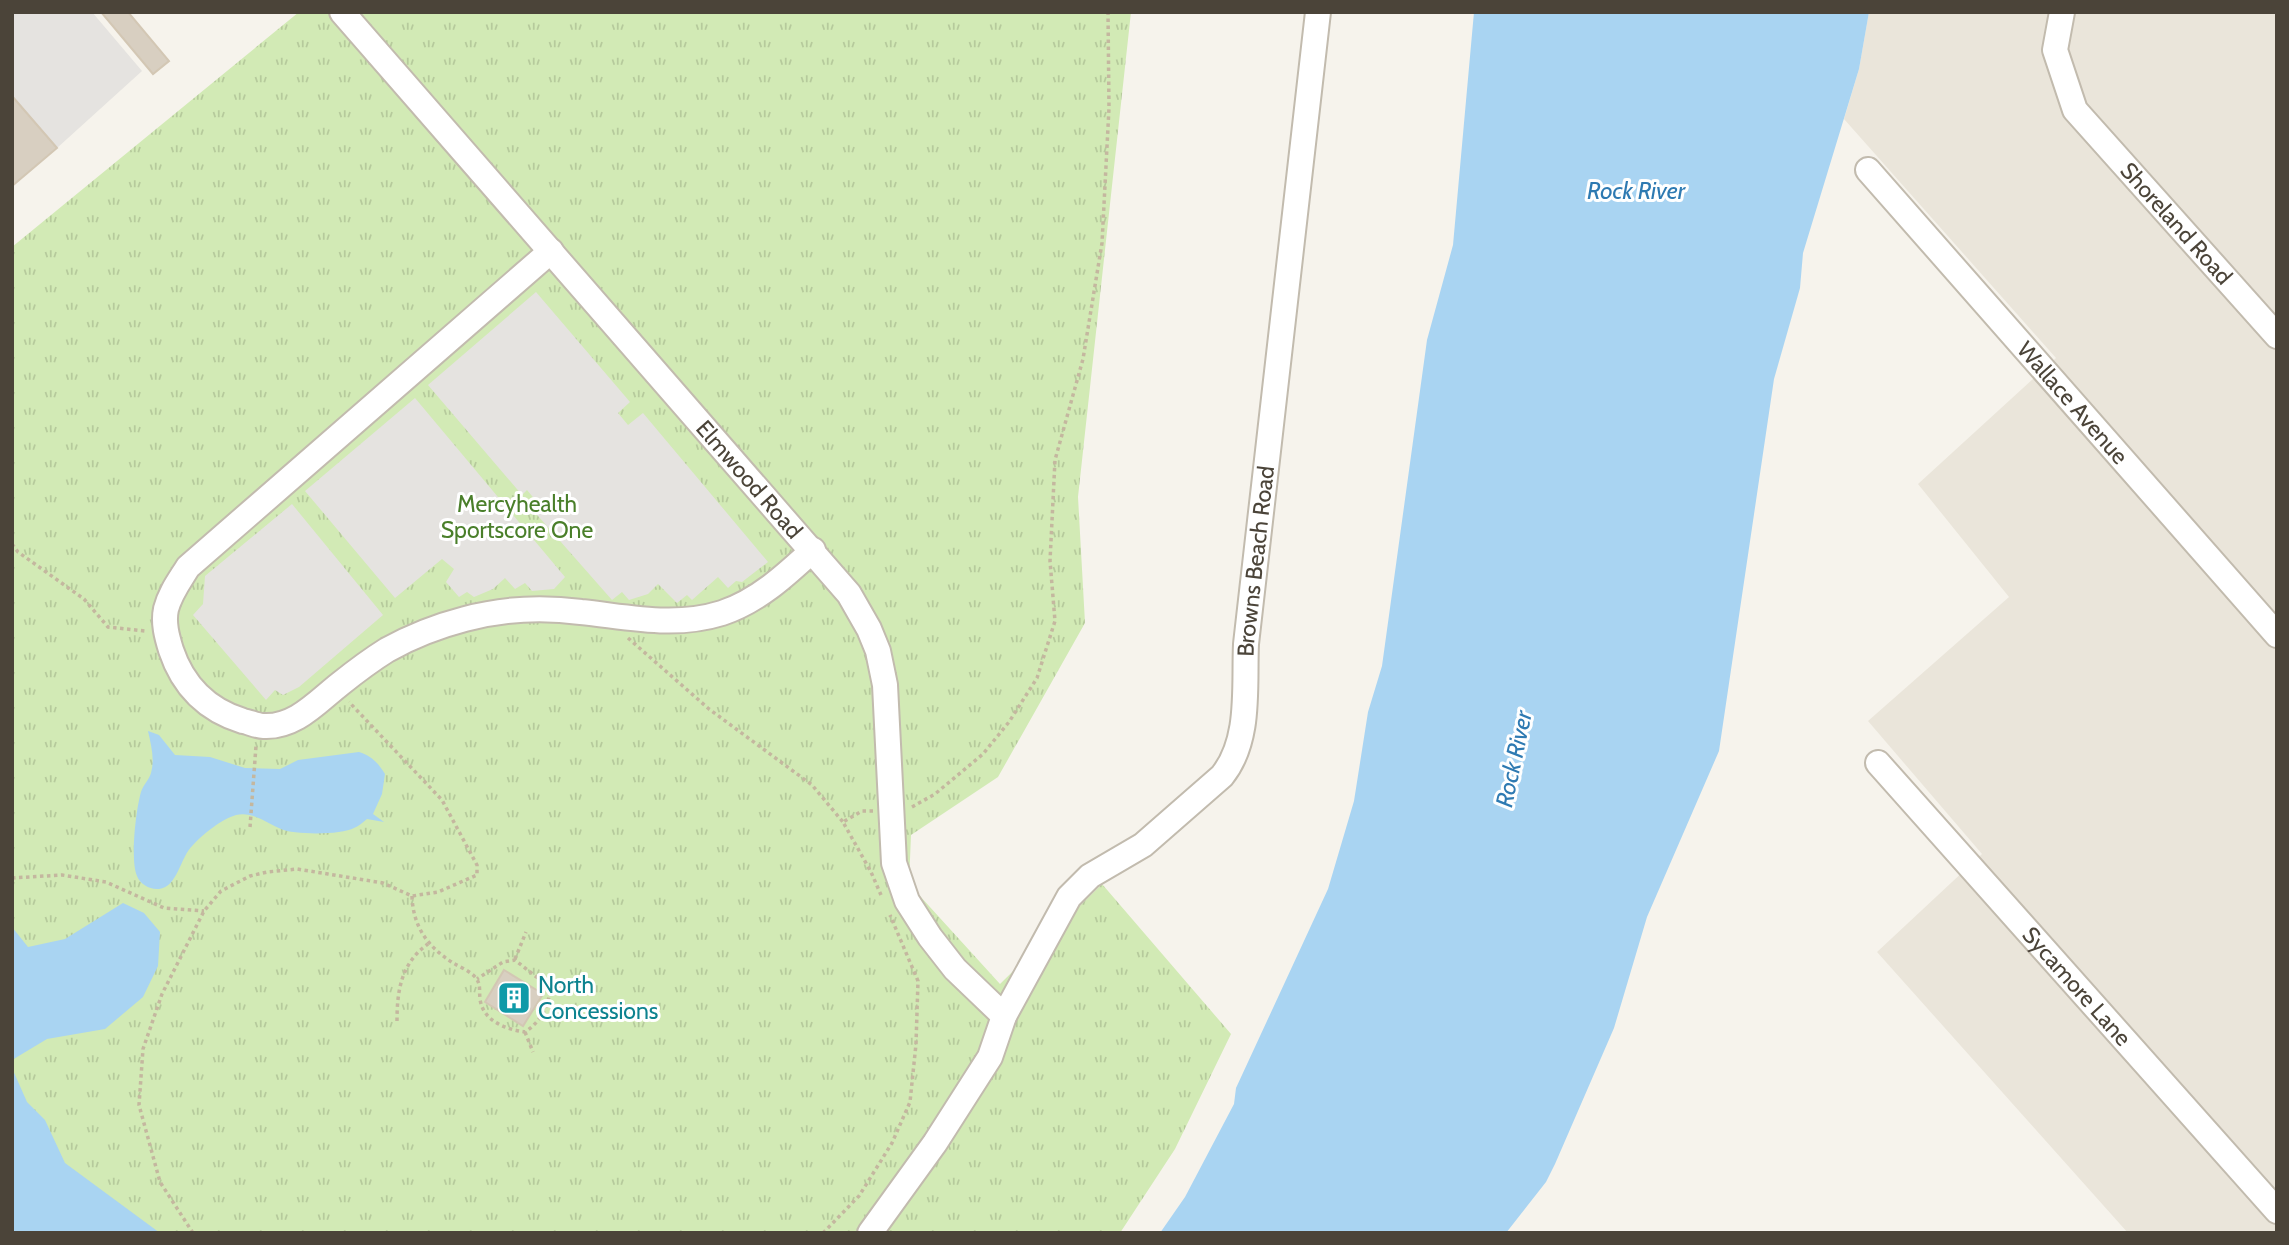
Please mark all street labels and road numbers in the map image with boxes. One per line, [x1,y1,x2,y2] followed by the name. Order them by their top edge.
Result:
[2114,157,2238,290] street label: Shoreland Road
[2011,336,2134,470] street label: Wallace Avenue
[690,415,808,544] street label: Elmwood Road
[1232,464,1280,657] street label: Browns Beach Road
[2017,921,2137,1052] street label: Sycamore Lane

